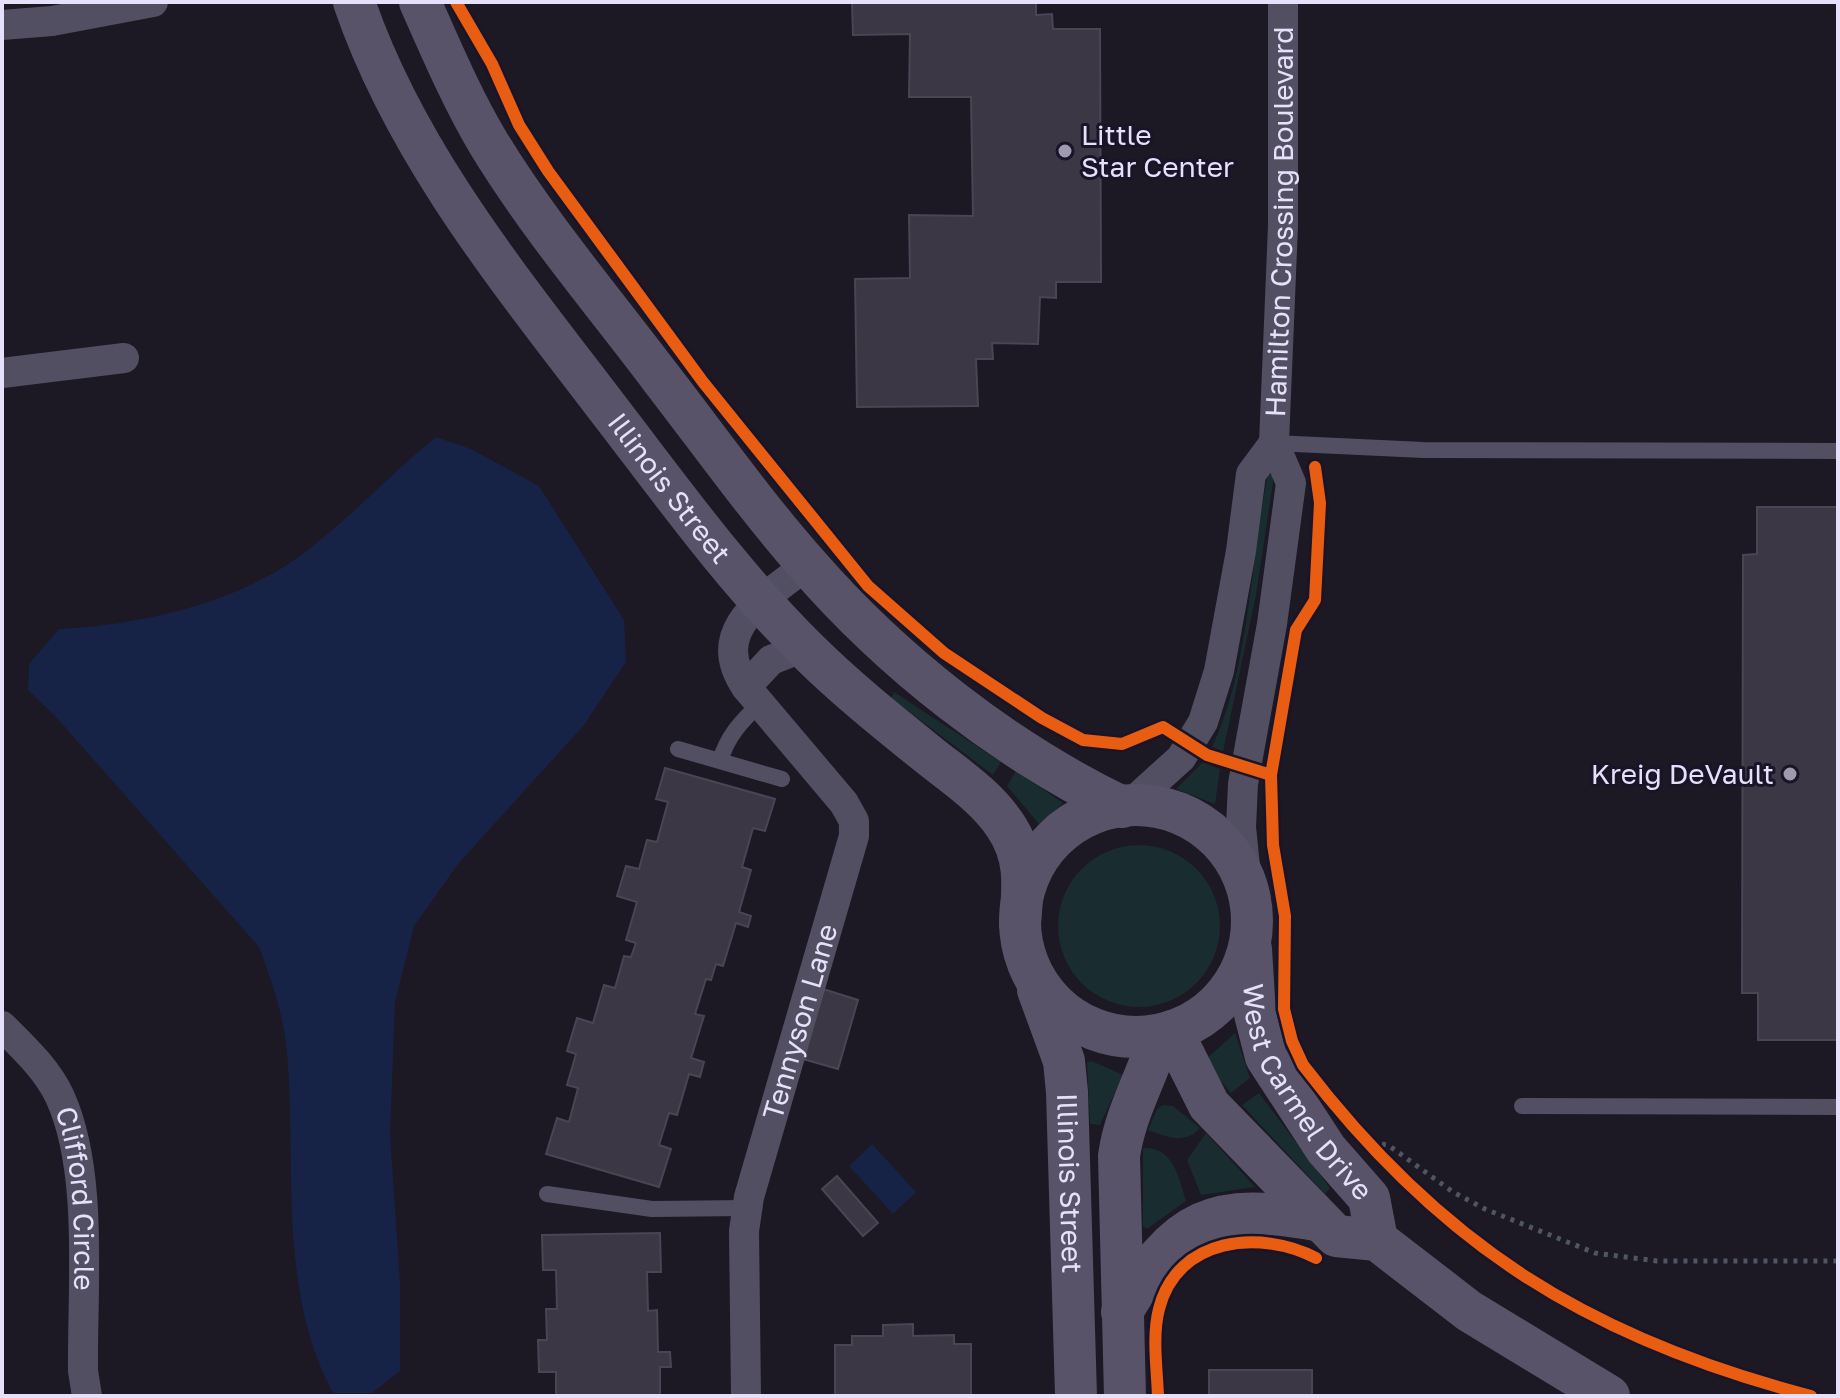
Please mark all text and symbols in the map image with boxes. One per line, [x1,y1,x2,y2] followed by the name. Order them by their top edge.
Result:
[1258,27,1299,418] street label: Hamilton Crossing Boulevard
[1081,118,1234,183] place label: Little Star Center
[1056,142,1074,160] marker: Little Star Center
[601,406,738,569] street label: Illinois Street
[1591,757,1774,790] place label: Kreig DeVault
[1781,765,1799,783] marker: Kreig DeVault
[755,920,844,1123] street label: Tennyson Lane
[1237,982,1380,1206] street label: West Carmel Drive
[1051,1092,1089,1274] street label: Illinois Street
[49,1102,101,1291] street label: Clifford Circle

